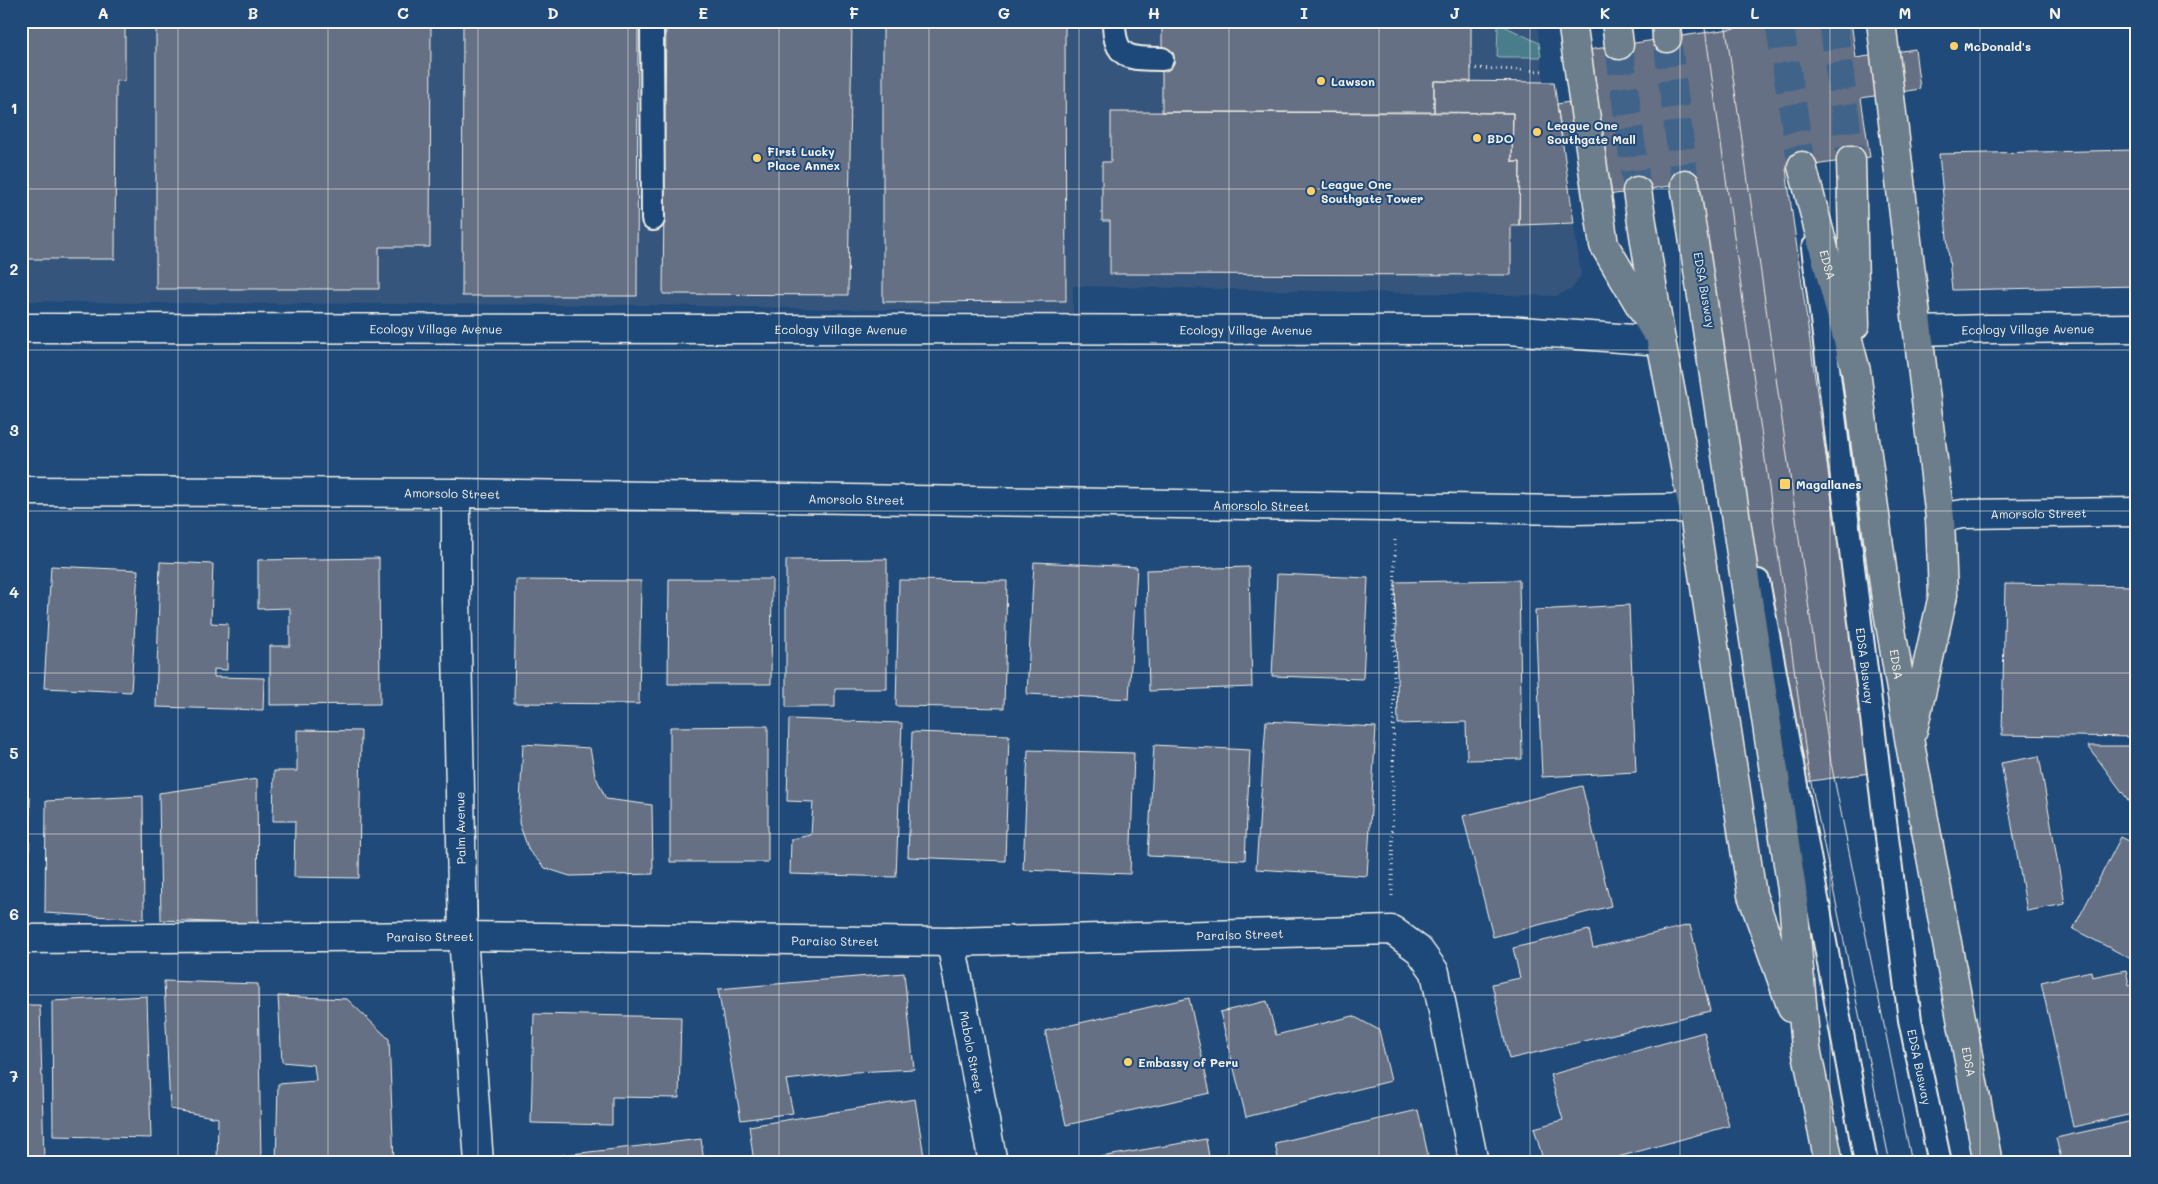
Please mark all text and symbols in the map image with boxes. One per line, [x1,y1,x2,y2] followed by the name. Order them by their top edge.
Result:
[97,2,109,23] text: A
[248,2,258,23] text: B
[397,2,409,23] text: C
[547,2,559,23] text: D
[698,2,708,23] text: E
[849,2,859,23] text: F
[998,2,1010,23] text: G
[1148,2,1160,23] text: H
[1300,2,1308,23] text: I
[1450,2,1460,23] text: J
[1600,2,1610,23] text: K
[1750,2,1760,23] text: L
[1899,2,1911,23] text: M
[2049,2,2061,23] text: N
[1964,38,2031,54] place label: McDonald's
[1948,40,1960,52] marker: McDonald's
[1331,73,1375,89] place label: Lawson
[1315,75,1327,87] marker: Lawson
[10,97,18,118] text: 1
[1547,117,1636,147] place label: League One Southgate Mall
[1531,126,1543,138] marker: League One Southgate Mall
[1487,130,1514,146] place label: BDO
[1471,132,1483,144] marker: BDO
[767,143,840,173] place label: First Lucky Place Annex
[751,152,763,164] marker: First Lucky Place Annex
[1321,176,1423,206] place label: League One Southgate Tower
[1305,185,1317,197] marker: League One Southgate Tower
[1816,248,1840,281] street label: EDSA
[1690,251,1720,329] street label: EDSA Busway
[10,258,19,279] text: 2
[369,320,503,337] street label: Ecology Village Avenue
[1961,320,2095,338] street label: Ecology Village Avenue
[774,321,908,337] street label: Ecology Village Avenue
[1179,322,1313,338] street label: Ecology Village Avenue
[9,419,19,440] text: 3
[1796,476,1862,492] place label: Magallanes
[1778,477,1792,491] marker: Magallanes
[404,484,500,502] street label: Amorsolo Street
[808,490,905,508] street label: Amorsolo Street
[1213,497,1310,514] street label: Amorsolo Street
[1990,505,2087,522] street label: Amorsolo Street
[9,581,19,602] text: 4
[1853,627,1878,705] street label: EDSA Busway
[1886,648,1907,680] street label: EDSA
[9,742,19,763] text: 5
[451,791,469,865] street label: Palm Avenue
[9,903,19,924] text: 6
[1196,925,1284,943] street label: Paraiso Street
[386,928,474,945] street label: Paraiso Street
[791,932,879,949] street label: Paraiso Street
[956,1009,988,1095] street label: Mabolo Street
[1904,1028,1936,1106] street label: EDSA Busway
[1958,1045,1980,1078] street label: EDSA
[1138,1054,1238,1070] place label: Embassy of Peru
[1122,1056,1134,1068] marker: Embassy of Peru
[10,1065,19,1086] text: 7

